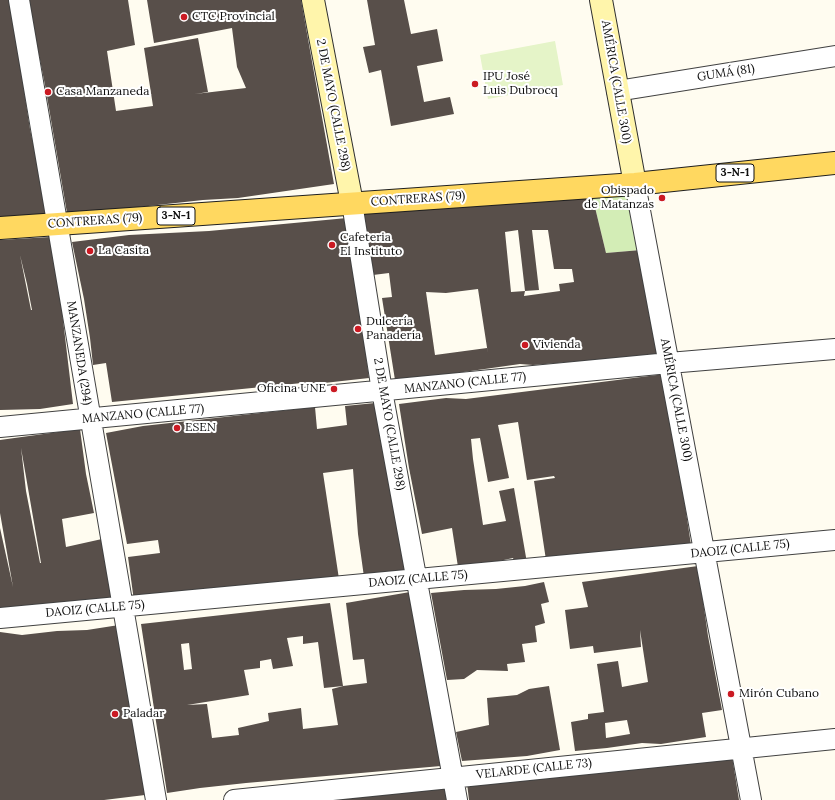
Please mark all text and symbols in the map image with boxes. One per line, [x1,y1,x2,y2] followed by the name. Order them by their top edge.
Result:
[192,10,275,24] place label: CTC Provincial
[179,12,189,22] marker: CTC Provincial
[598,19,634,145] street label: AMÉRICA (CALLE 300)
[313,38,353,172] street label: 2 DE MAYO (CALLE 298)
[696,61,756,85] street label: GUMÁ (81)
[483,70,558,98] place label: IPU José Luis Dubrocq
[470,79,480,89] marker: IPU José Luis Dubrocq
[56,85,149,99] place label: Casa Manzaneda
[43,87,53,97] marker: Casa Manzaneda
[716,164,754,182] road number: 3-N-1
[584,184,654,212] place label: Obispado de Matanzas
[370,189,466,209] street label: CONTRERAS (79)
[657,193,667,203] marker: Obispado de Matanzas
[157,207,195,225] road number: 3-N-1
[47,211,143,231] street label: CONTRERAS (79)
[340,231,402,259] place label: Cafeteria El Instituto
[327,240,337,250] marker: Cafeteria El Instituto
[98,244,149,258] place label: La Casita
[85,246,95,256] marker: La Casita
[64,300,94,406] street label: MANZANEDA (294)
[366,315,421,343] place label: Dulcería Panadería
[353,324,363,334] marker: Dulcería Panadería
[657,337,695,463] street label: AMÉRICA (CALLE 300)
[533,338,581,352] place label: Vivienda
[520,340,530,350] marker: Vivienda
[370,357,408,491] street label: 2 DE MAYO (CALLE 298)
[403,369,527,397] street label: MANZANO (CALLE 77)
[257,382,326,396] place label: Oficina UNE
[329,384,339,394] marker: Oficina UNE
[81,401,205,427] street label: MANZANO (CALLE 77)
[185,421,216,435] place label: ESEN
[172,423,182,433] marker: ESEN
[690,537,790,561] street label: DAOIZ (CALLE 75)
[368,567,468,591] street label: DAOIZ (CALLE 75)
[45,597,145,621] street label: DAOIZ (CALLE 75)
[739,687,819,701] place label: Mirón Cubano
[726,689,736,699] marker: Mirón Cubano
[123,707,164,721] place label: Paladar
[110,709,120,719] marker: Paladar
[476,756,592,782] street label: VELARDE (CALLE 73)

